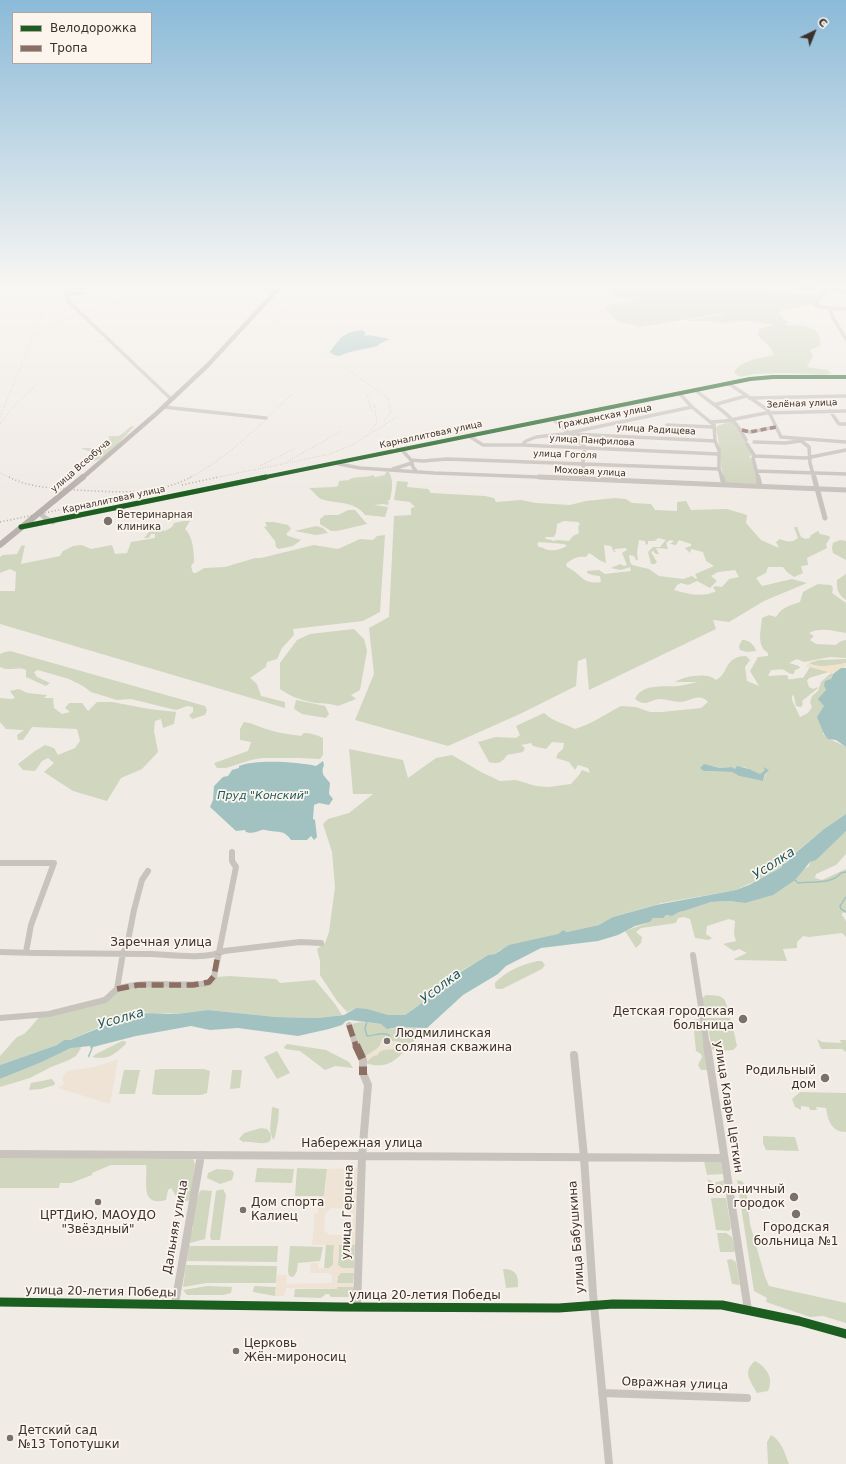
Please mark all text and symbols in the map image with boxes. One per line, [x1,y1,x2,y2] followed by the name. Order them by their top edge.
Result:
[12,12,152,64] legend
[794,12,834,52] north arrow
[815,15,830,30] text: С
[50,21,137,35] text: Велодорожка
[50,41,88,55] text: Тропа
[766,397,838,411] street label: Зелёная улица
[557,403,653,431] street label: Гражданская улица
[379,419,483,451] street label: Карналлитовая улица
[616,423,696,437] street label: улица Радищева
[549,433,635,449] street label: улица Панфилова
[49,437,113,495] street label: улица Всеобуча
[533,448,597,462] street label: улица Гоголя
[554,465,626,479] street label: Моховая улица
[62,484,166,516] street label: Карналлитовая улица
[117,509,193,532] place label: Ветеринарная клиника
[102,515,114,527] marker: Ветеринарная клиника
[217,789,309,803] water label: Пруд "Конский"
[750,845,798,883] water label: Усолка
[110,936,212,950] street label: Заречная улица
[417,967,465,1007] water label: Усолка
[96,1005,146,1033] water label: Усолка
[613,1005,734,1033] place label: Детская городская больница
[737,1013,749,1025] marker: Детская городская больница
[395,1027,512,1055] place label: Людмилинская соляная скважина
[382,1036,392,1046] marker: Людмилинская соляная скважина
[710,1040,746,1174] street label: улица Клары Цеткин
[745,1064,816,1092] place label: Родильный дом
[819,1072,831,1084] marker: Родильный дом
[301,1137,423,1151] street label: Набережная улица
[339,1164,357,1260] street label: улица Герцена
[161,1179,191,1275] street label: Дальняя улица
[566,1180,588,1294] street label: улица Бабушкина
[707,1183,785,1211] place label: Больничный городок
[788,1191,800,1203] marker: Больничный городок
[251,1196,324,1224] place label: Дом спорта Калиец
[93,1197,103,1207] marker: ЦРТДиЮ, МАОУДО "Звёздный"
[238,1205,248,1215] marker: Дом спорта Калиец
[790,1208,802,1220] marker: Городская больница №1
[40,1209,156,1237] place label: ЦРТДиЮ, МАОУДО "Звёздный"
[754,1221,838,1249] place label: Городская больница №1
[25,1283,177,1301] street label: улица 20-летия Победы
[349,1289,501,1303] street label: улица 20-летия Победы
[244,1337,346,1365] place label: Церковь Жён-мироносиц
[231,1346,241,1356] marker: Церковь Жён-мироносиц
[621,1375,729,1393] street label: Овражная улица
[18,1424,120,1452] place label: Детский сад №13 Топотушки
[5,1433,15,1443] marker: Детский сад №13 Топотушки

